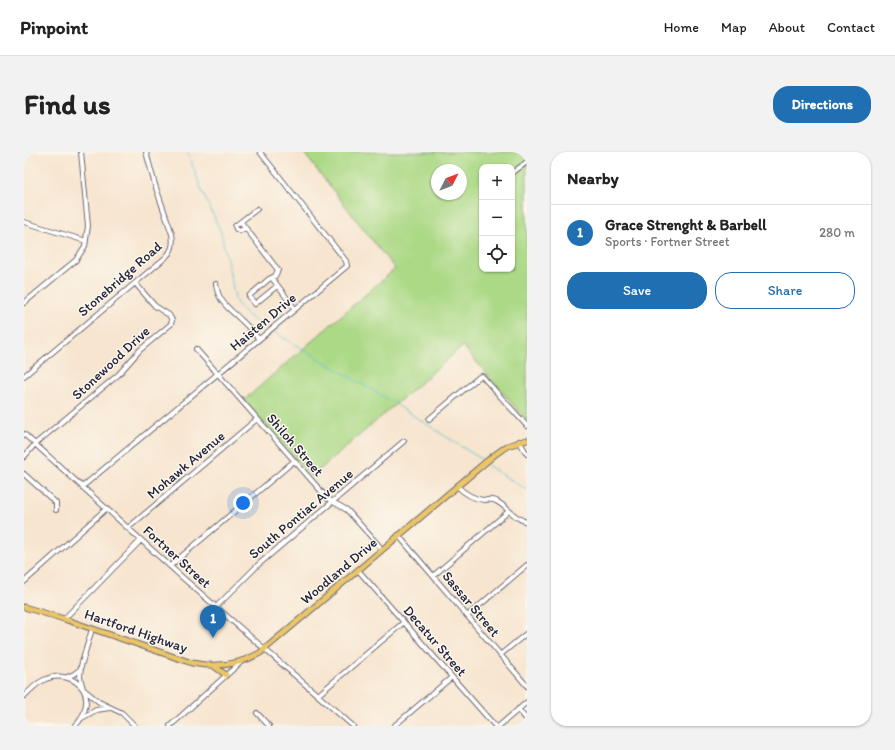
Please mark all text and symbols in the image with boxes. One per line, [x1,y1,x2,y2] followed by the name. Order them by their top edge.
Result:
[20,16,88,39] text: Pinpoint
[664,19,699,36] text: Home
[721,19,747,36] text: Map
[769,19,805,36] text: About
[827,19,875,36] text: Contact
[773,86,871,123] button: Directions
[24,87,111,121] text: Find us
[431,164,467,200] north arrow
[479,164,515,272] map controls
[479,164,515,200] button: +
[567,168,619,188] text: Nearby
[479,200,515,236] button: −
[605,216,766,234] text: Grace Strenght & Barbell
[577,225,583,240] text: 1
[819,225,855,240] text: 280 m
[605,234,730,249] text: Sports · Fortner Street
[479,236,515,272] button: locate
[74,238,166,320] street label: Stonebridge Road
[567,272,707,309] button: Save
[715,272,855,309] button: Share
[226,289,300,355] street label: Haisten Drive
[68,322,154,403] street label: Stonewood Drive
[263,410,327,480] street label: Shiloh Street
[144,427,229,502] street label: Mohawk Avenue
[245,465,357,563] street label: South Pontiac Avenue
[233,493,253,513] your location
[140,522,214,592] street label: Fortner Street
[297,534,381,608] street label: Woodland Drive
[439,568,503,640] street label: Sassar Street
[400,602,470,680] street label: Decatur Street
[82,605,190,657] street label: Hartford Highway
[200,605,226,638] pin: 1

